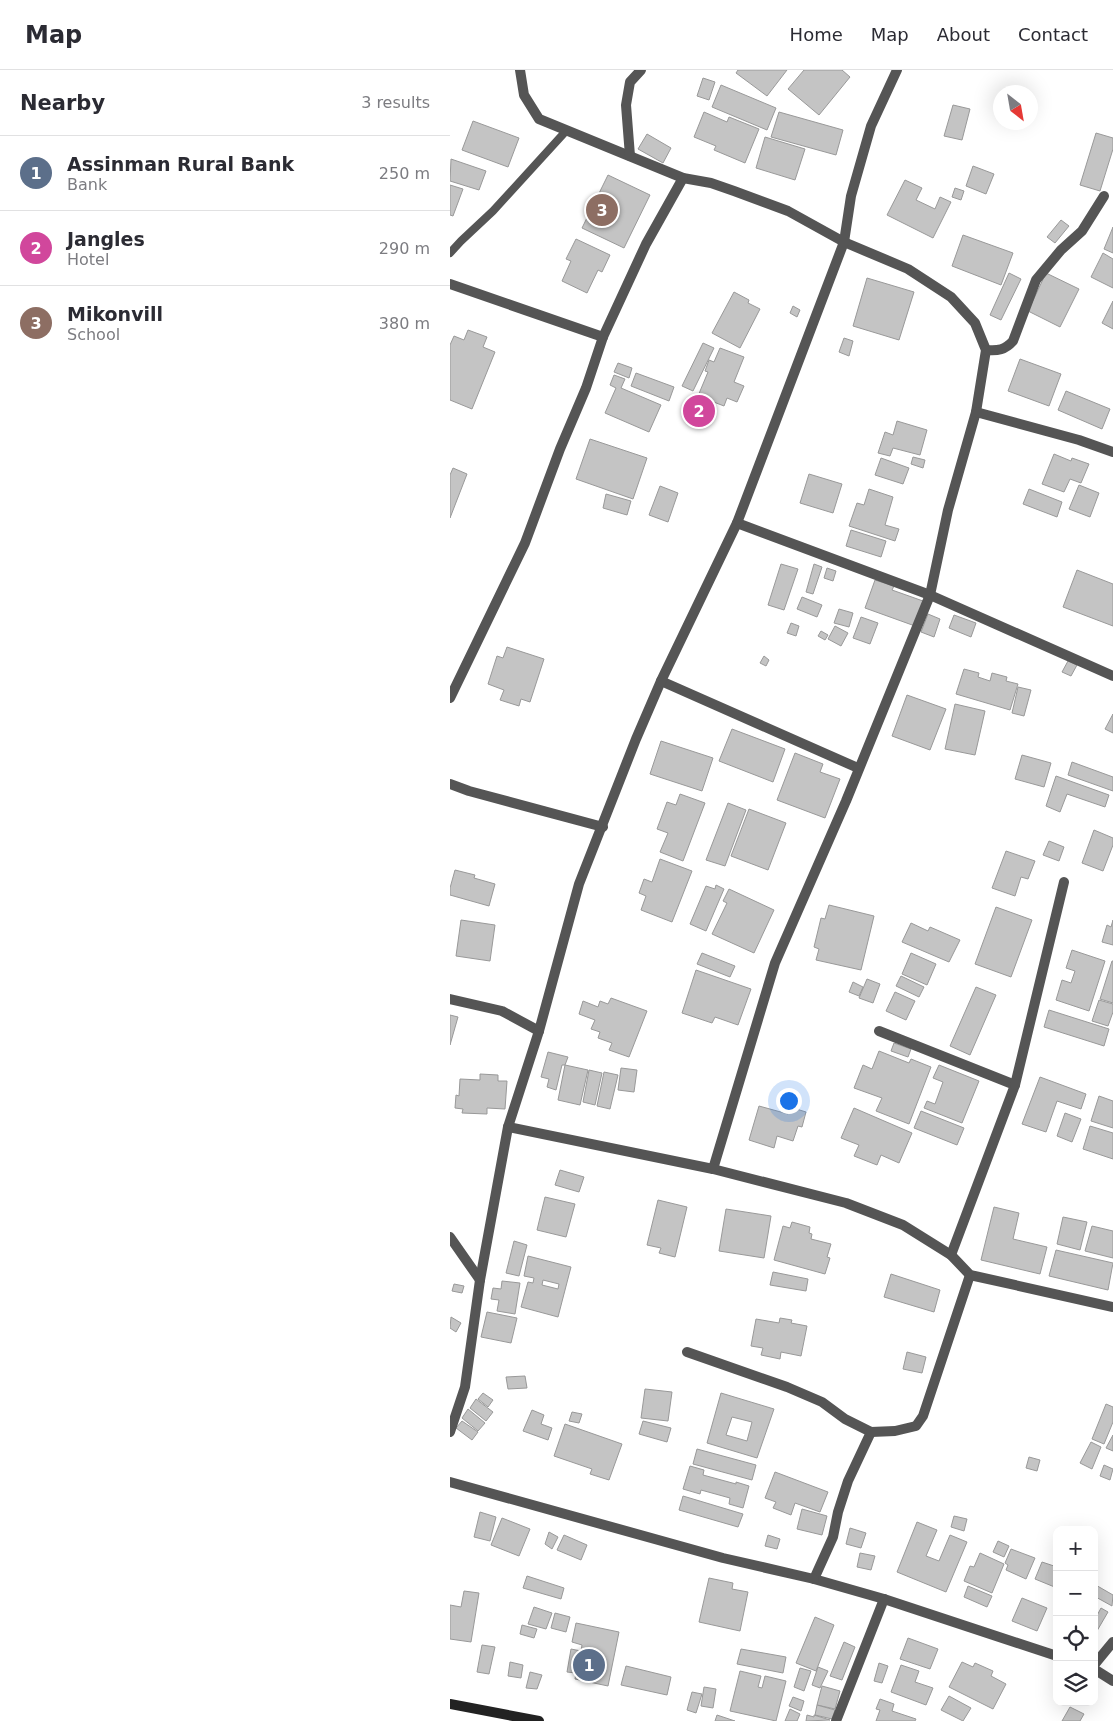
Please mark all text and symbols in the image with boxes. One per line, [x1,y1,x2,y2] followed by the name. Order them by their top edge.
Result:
[25,21,82,49] text: Map
[790,24,843,45] text: Home
[871,24,909,45] text: Map
[937,24,990,45] text: About
[1018,24,1088,45] text: Contact
[993,85,1038,130] north arrow
[20,91,105,115] text: Nearby
[361,93,430,112] text: 3 results
[67,153,294,175] text: Assinman Rural Bank
[30,164,42,183] text: 1
[379,164,430,183] text: 250 m
[67,175,107,194] text: Bank
[586,191,618,229] pin: 3
[67,228,145,250] text: Jangles
[30,239,42,258] text: 2
[379,239,430,258] text: 290 m
[67,250,109,269] text: Hotel
[67,303,163,325] text: Mikonvill
[30,314,42,333] text: 3
[379,314,430,333] text: 380 m
[67,325,120,344] text: School
[683,392,715,430] pin: 2
[776,1088,802,1114] your location
[1053,1526,1098,1706] map controls
[1053,1526,1098,1571] button: +
[1053,1571,1098,1616] button: −
[1053,1616,1098,1661] button: locate
[573,1646,605,1684] pin: 1
[1053,1661,1098,1706] button: layers

